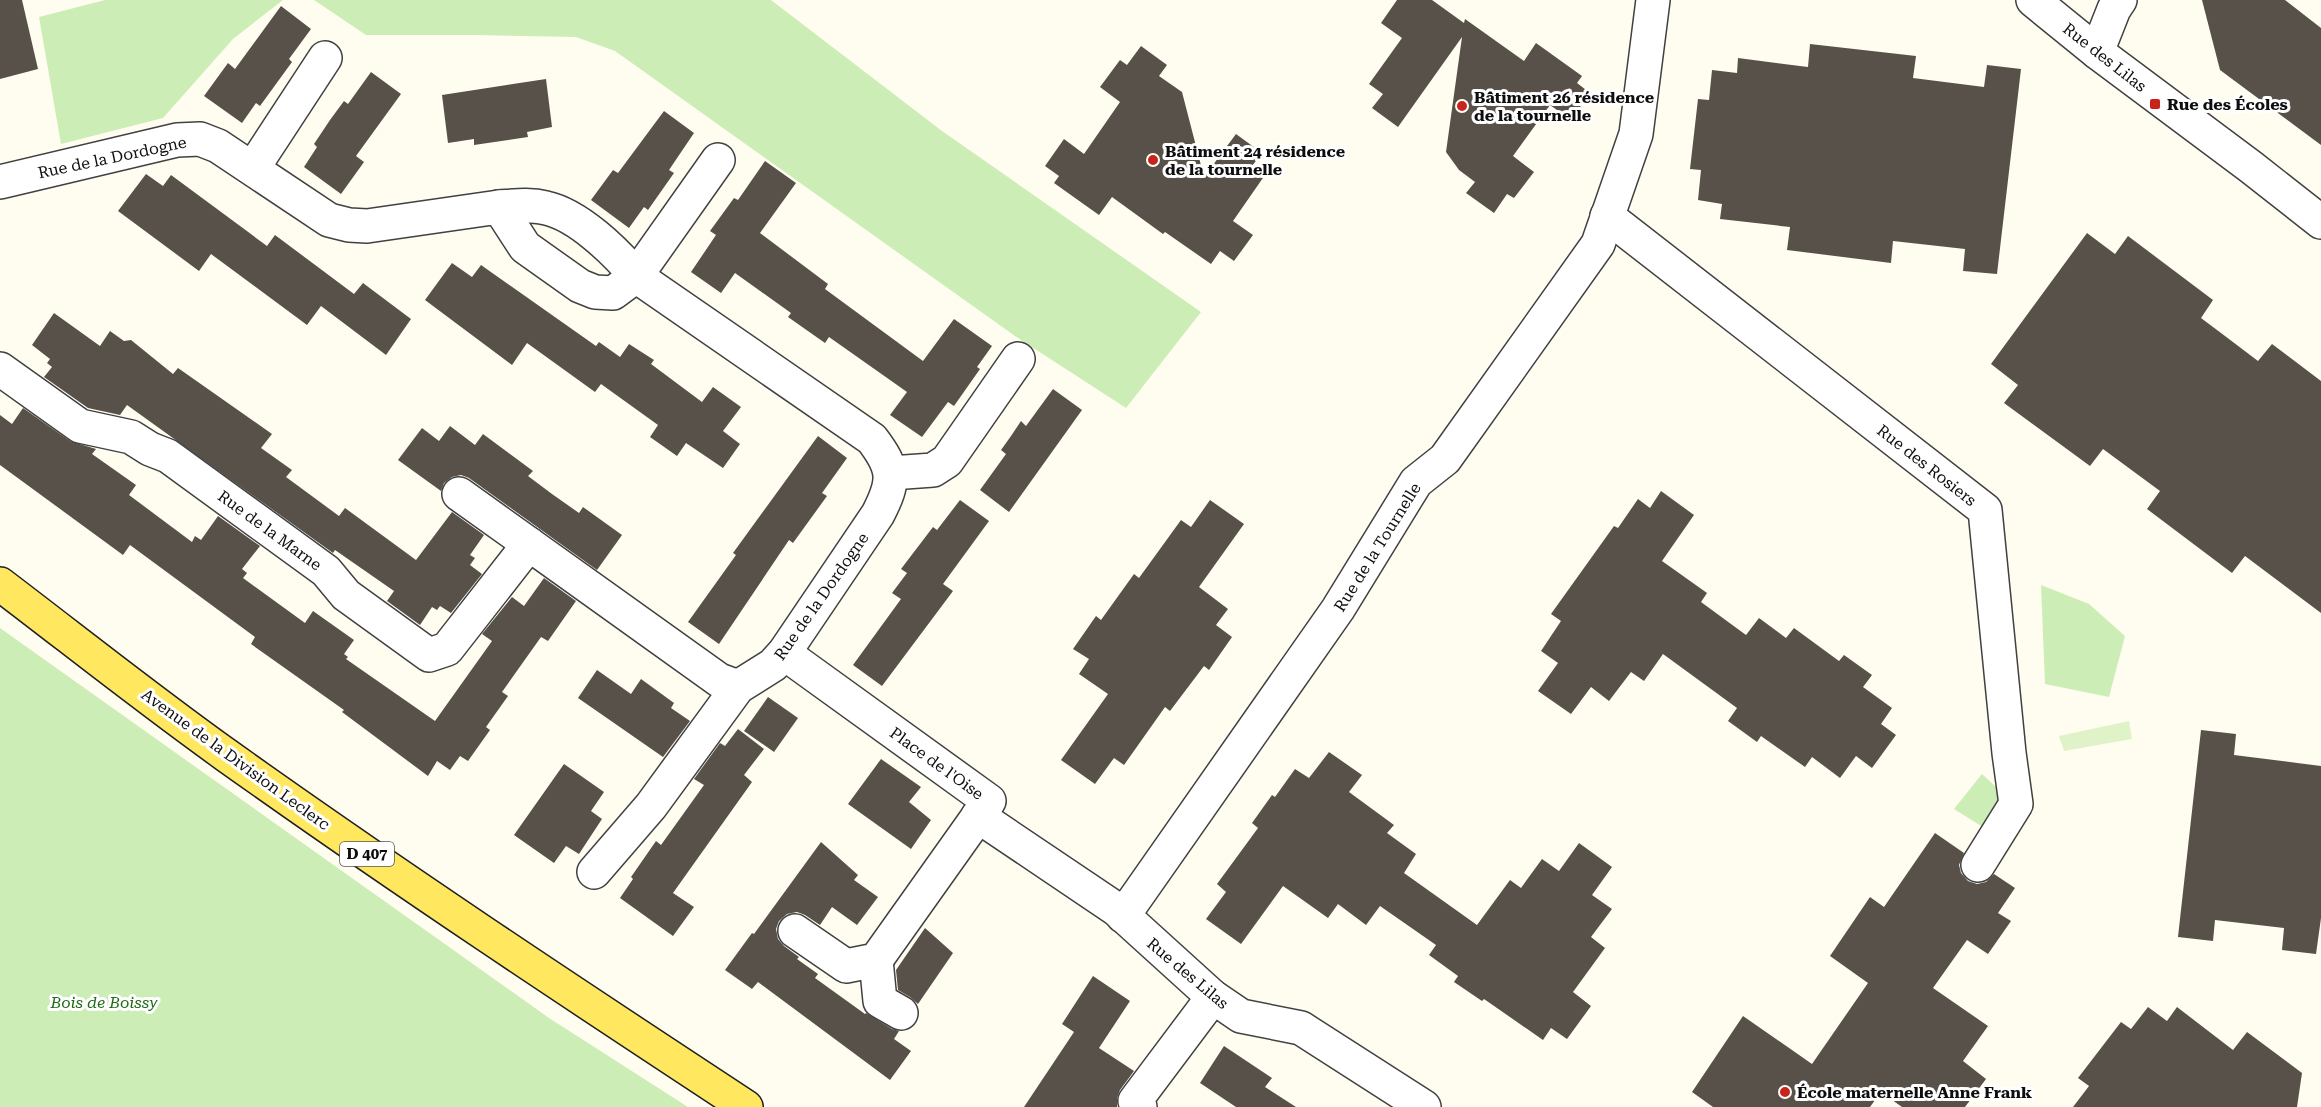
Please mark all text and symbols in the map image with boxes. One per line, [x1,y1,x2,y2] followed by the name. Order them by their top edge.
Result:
[2059,19,2150,96] street label: Rue des Lilas
[1474,88,1654,125] place label: Bâtiment 26 résidence de la tournelle
[2167,95,2288,114] place label: Rue des Écoles
[2148,97,2162,111] marker: Rue des Écoles
[1455,99,1469,113] marker: Bâtiment 26 résidence de la tournelle
[36,132,188,183] street label: Rue de la Dordogne
[1165,142,1345,179] place label: Bâtiment 24 résidence de la tournelle
[1146,153,1160,167] marker: Bâtiment 24 résidence de la tournelle
[1873,421,1980,510] street label: Rue des Rosiers
[1330,479,1425,615] street label: Rue de la Tournelle
[214,486,326,575] street label: Rue de la Marne
[770,529,873,664] street label: Rue de la Dordogne
[138,685,334,834] street label: Avenue de la Division Leclerc
[886,723,987,804] street label: Place de l'Oise
[340,842,394,866] road number: D 407
[1143,934,1233,1013] street label: Rue des Lilas
[50,993,158,1012] park label: Bois de Boissy
[1797,1083,2032,1102] place label: École maternelle Anne Frank
[1778,1085,1792,1099] marker: École maternelle Anne Frank

